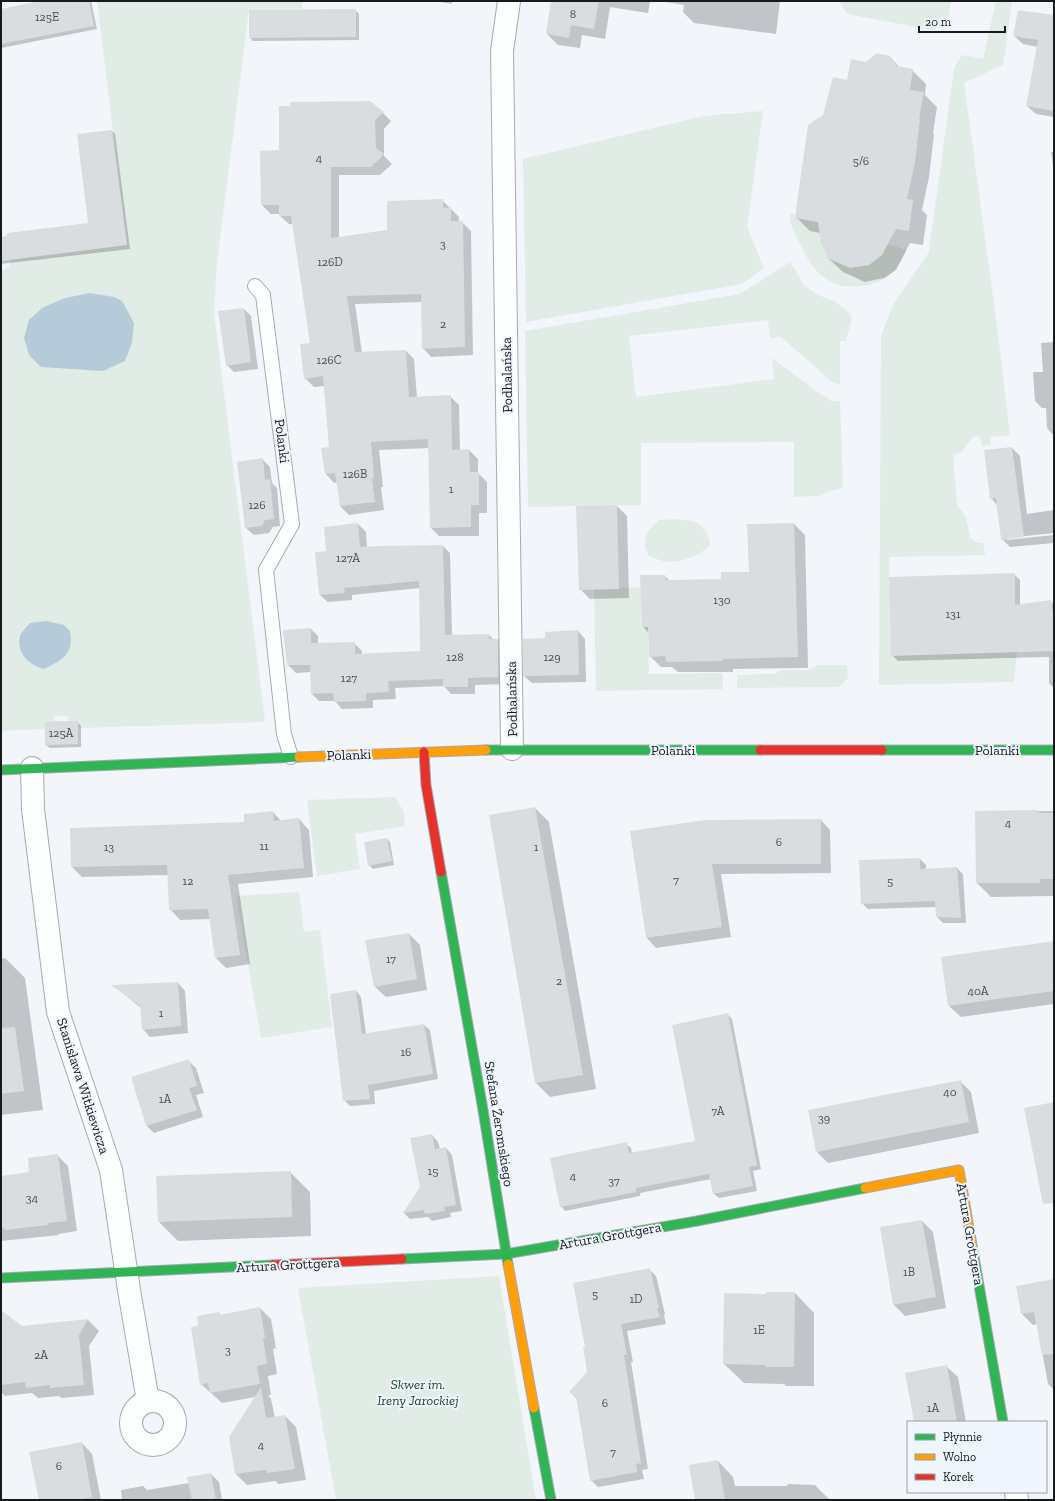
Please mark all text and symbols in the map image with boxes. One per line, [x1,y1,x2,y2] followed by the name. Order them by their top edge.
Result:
[570,7,576,21] house number: 8
[919,8,1005,34] scale bar
[35,10,59,24] house number: 125E
[925,15,952,29] text: 20 m
[316,151,323,165] house number: 4
[853,154,869,168] house number: 5/6
[440,237,446,251] house number: 3
[317,255,343,269] house number: 126D
[440,317,446,331] house number: 2
[498,337,516,413] street label: Podhalańska
[317,353,342,367] house number: 126C
[271,418,293,464] street label: Polanki
[343,467,367,481] house number: 126B
[449,482,454,496] house number: 1
[248,498,266,512] house number: 126
[336,551,360,565] house number: 127A
[713,593,731,607] house number: 130
[945,607,961,621] house number: 131
[446,650,464,664] house number: 128
[543,650,561,664] house number: 129
[503,661,521,737] street label: Podhalańska
[341,671,358,685] house number: 127
[49,726,74,740] house number: 125A
[651,742,695,759] street label: Polanki
[975,742,1019,759] street label: Polanki
[326,746,372,764] street label: Polanki
[1005,816,1012,830] house number: 4
[776,835,782,849] house number: 6
[259,839,269,853] house number: 11
[104,840,114,854] house number: 13
[534,840,539,854] house number: 1
[673,873,679,887] house number: 7
[183,874,193,888] house number: 12
[887,874,893,888] house number: 5
[386,952,396,966] house number: 17
[556,974,562,988] house number: 2
[967,984,989,998] house number: 40A
[159,1006,164,1020] house number: 1
[53,1016,113,1156] street label: Stanisława Witkiewicza
[401,1045,412,1059] house number: 16
[481,1060,517,1188] street label: Stefana Żeromskiego
[943,1085,957,1099] house number: 40
[159,1092,171,1106] house number: 1A
[711,1104,725,1118] house number: 7A
[818,1111,830,1125] house number: 39
[428,1164,438,1178] house number: 15
[570,1169,577,1183] house number: 4
[608,1174,620,1188] house number: 37
[953,1181,987,1287] street label: Artura Grottgera
[26,1191,39,1205] house number: 34
[557,1219,663,1253] street label: Artura Grottgera
[236,1254,341,1276] street label: Artura Grottgera
[903,1265,915,1279] house number: 1B
[592,1287,598,1301] house number: 5
[629,1292,643,1306] house number: 1D
[753,1323,765,1337] house number: 1E
[225,1343,231,1357] house number: 3
[34,1348,48,1362] house number: 2A
[377,1376,459,1409] park label: Skwer im. Ireny Jarockiej
[602,1396,608,1410] house number: 6
[927,1401,939,1415] house number: 1A
[907,1421,1047,1493] legend
[943,1430,982,1444] text: Płynnie
[258,1438,265,1452] house number: 4
[610,1445,616,1459] house number: 7
[943,1450,976,1464] text: Wolno
[56,1459,62,1473] house number: 6
[943,1470,974,1484] text: Korek

